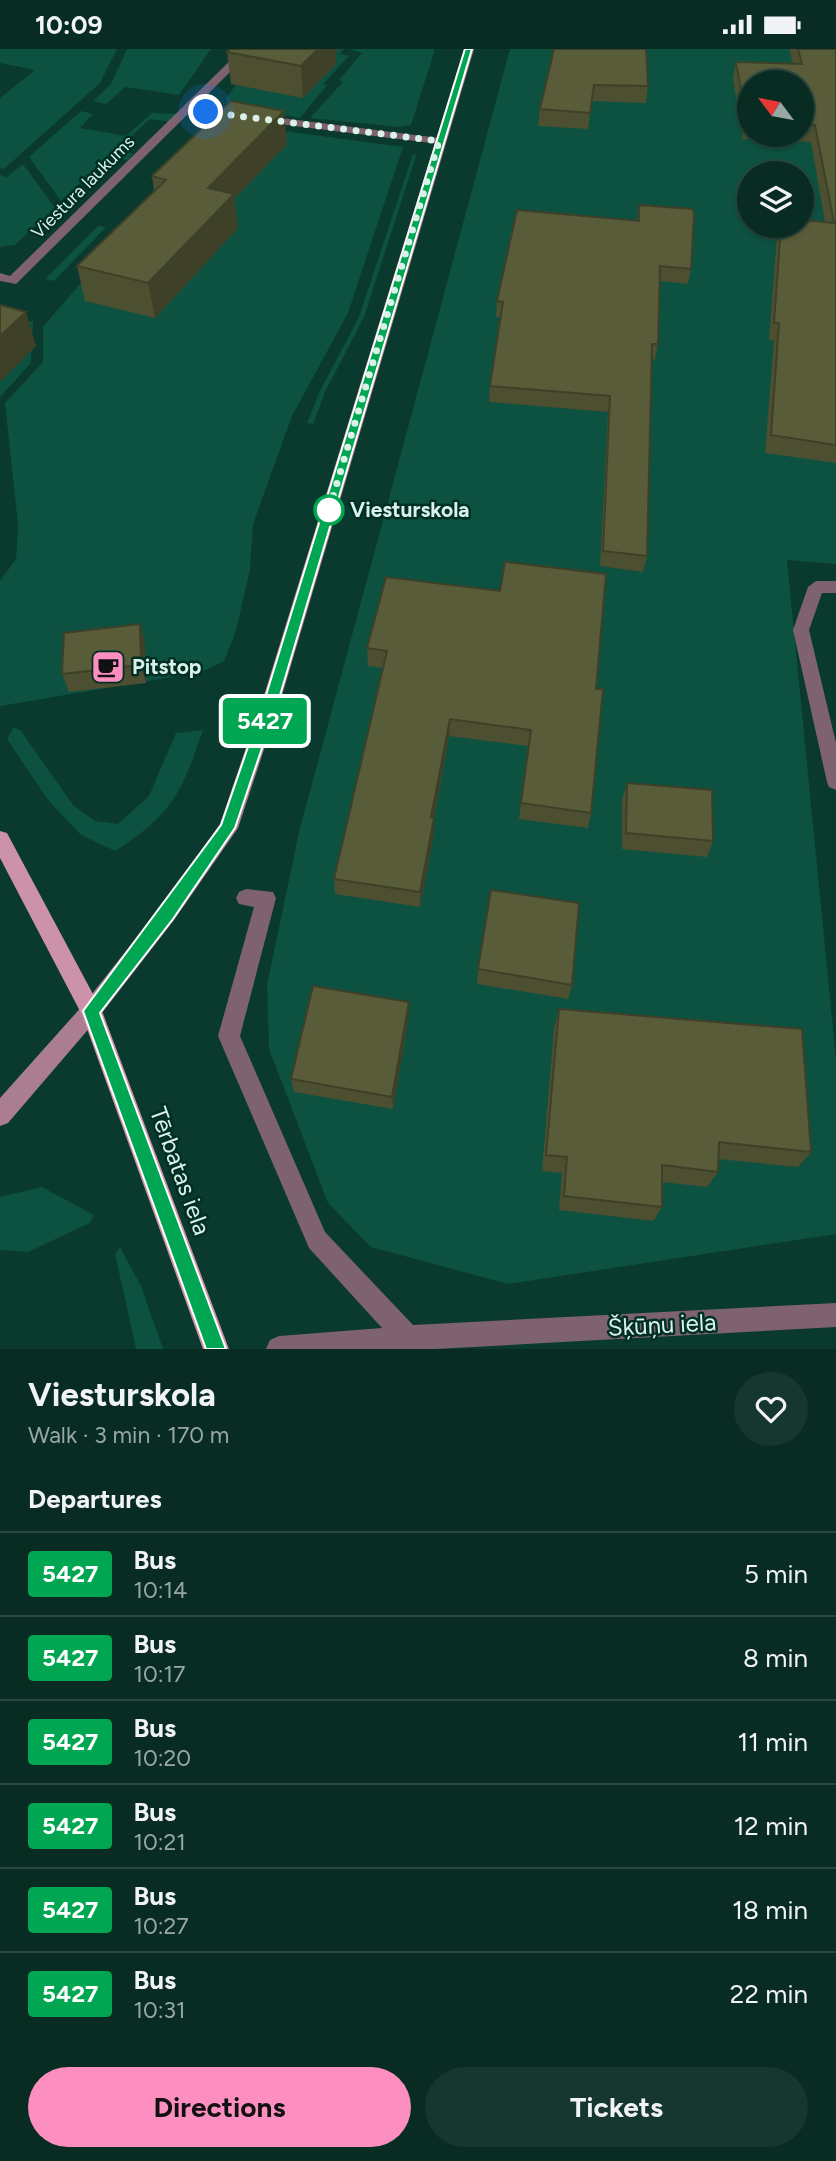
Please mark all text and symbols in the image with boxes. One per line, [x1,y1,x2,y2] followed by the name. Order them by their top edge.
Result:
[35,9,103,41] text: 10:09
[737,70,814,147] north arrow
[737,70,814,238] map controls
[188,94,223,129] your location
[27,131,139,243] street label: Viestura laukums
[737,161,814,238] button: layers
[314,495,344,525] marker: Viesturskola
[350,497,470,522] place label: Viesturskola
[89,648,127,686] cafe icon: Pitstop
[132,654,201,679] place label: Pitstop
[216,698,314,744] line badge: 5427
[237,706,293,735] text: 5427
[144,1103,217,1239] street label: Tērbatas iela
[607,1307,717,1342] street label: Šķūņu iela
[734,1372,808,1446] button: heart
[28,1375,216,1414] text: Viesturskola
[28,1421,229,1449] text: Walk · 3 min · 170 m
[28,1483,162,1515] text: Departures
[133,1544,176,1576] text: Bus
[744,1558,808,1590] text: 5 min
[42,1559,98,1588] text: 5427
[133,1576,187,1604] text: 10:14
[133,1628,176,1660] text: Bus
[743,1642,808,1674] text: 8 min
[42,1643,98,1672] text: 5427
[133,1660,185,1688] text: 10:17
[133,1712,176,1744] text: Bus
[737,1726,808,1758] text: 11 min
[42,1727,98,1756] text: 5427
[133,1744,191,1772] text: 10:20
[133,1796,176,1828] text: Bus
[734,1810,808,1842] text: 12 min
[42,1811,98,1840] text: 5427
[133,1828,186,1856] text: 10:21
[133,1880,176,1912] text: Bus
[732,1894,808,1926] text: 18 min
[42,1895,98,1924] text: 5427
[133,1912,189,1940] text: 10:27
[133,1964,176,1996] text: Bus
[730,1978,808,2010] text: 22 min
[42,1979,98,2008] text: 5427
[133,1996,185,2024] text: 10:31
[28,2067,411,2147] button: Directions
[425,2067,808,2147] button: Tickets

